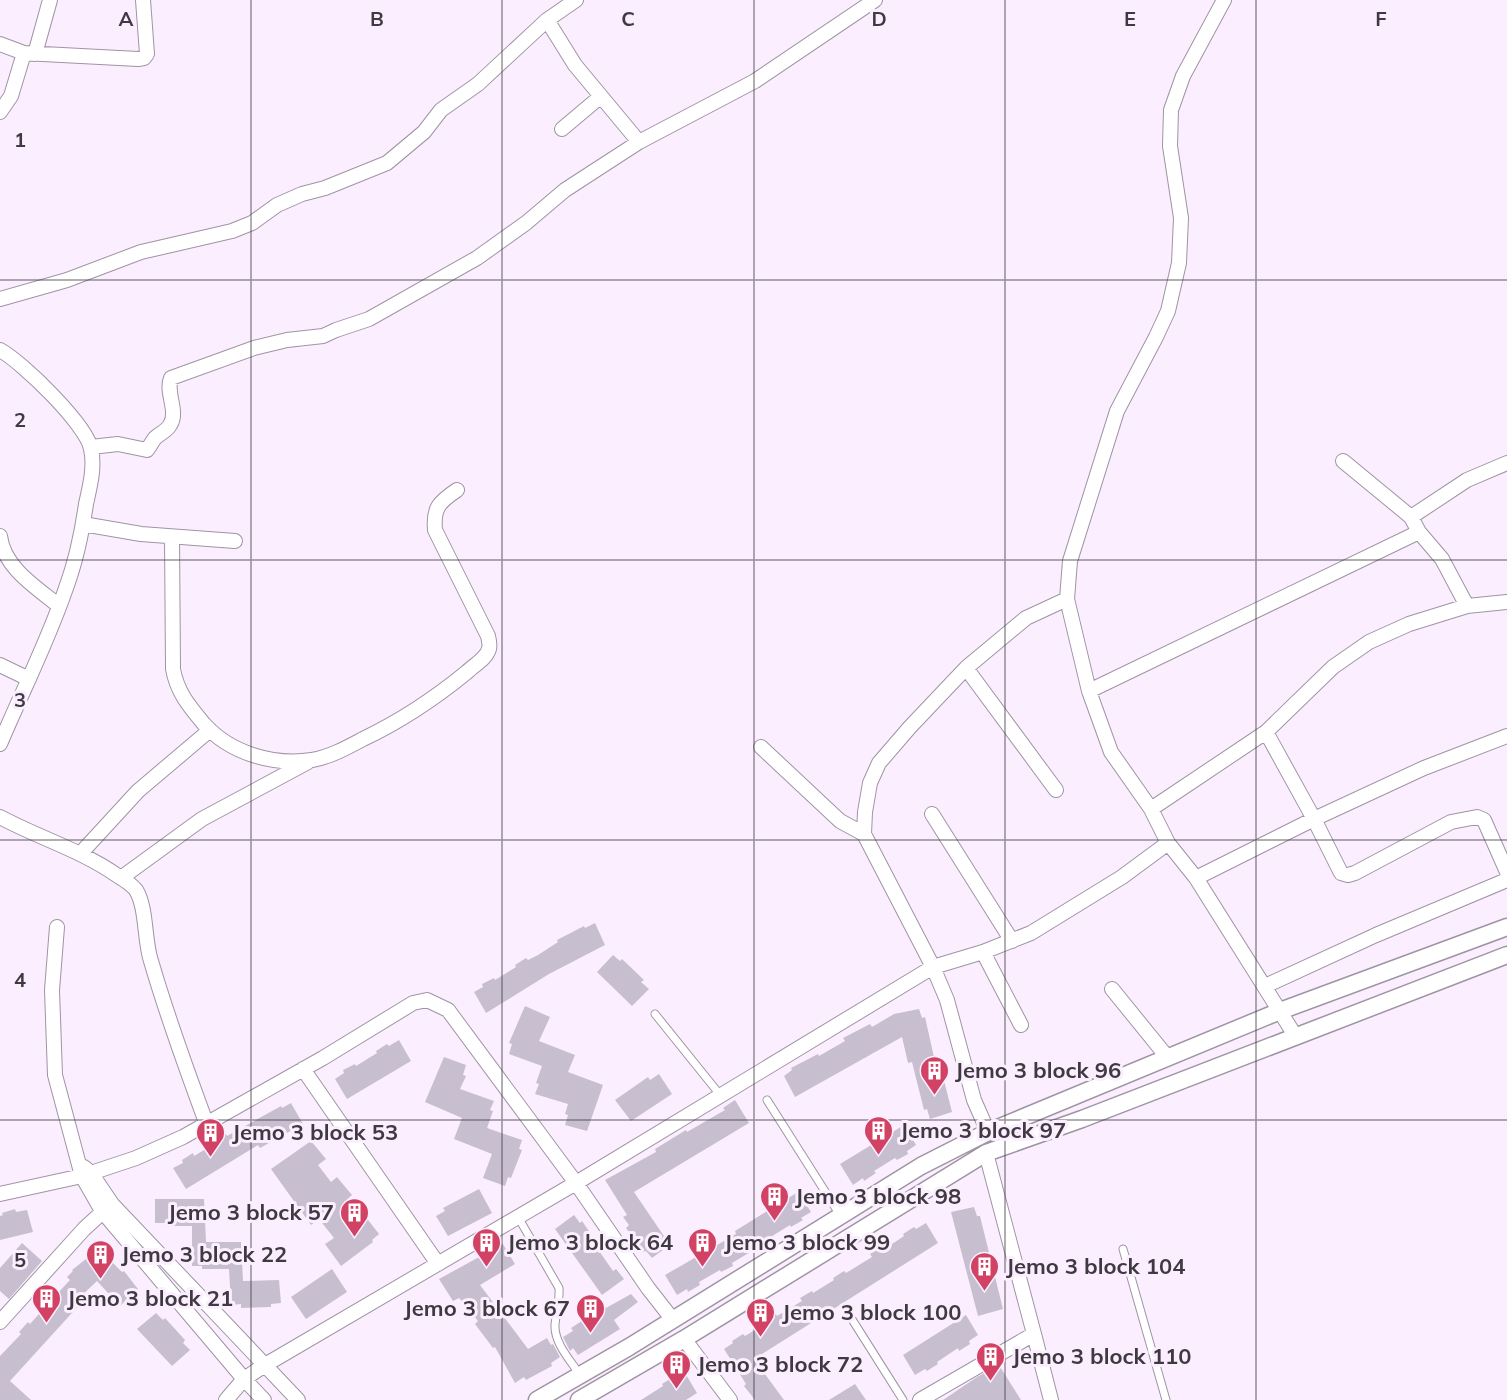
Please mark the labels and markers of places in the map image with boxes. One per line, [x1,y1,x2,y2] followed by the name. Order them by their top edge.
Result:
[918,1054,950,1096] building icon: Jemo 3 block 96
[955,1056,1121,1084] place label: Jemo 3 block 96
[863,1114,895,1156] building icon: Jemo 3 block 97
[195,1116,227,1158] building icon: Jemo 3 block 53
[900,1116,1066,1144] place label: Jemo 3 block 97
[232,1118,398,1146] place label: Jemo 3 block 53
[758,1180,790,1222] building icon: Jemo 3 block 98
[795,1182,961,1210] place label: Jemo 3 block 98
[339,1196,371,1238] building icon: Jemo 3 block 57
[168,1198,334,1226] place label: Jemo 3 block 57
[470,1226,502,1268] building icon: Jemo 3 block 64
[687,1226,719,1268] building icon: Jemo 3 block 99
[507,1228,673,1256] place label: Jemo 3 block 64
[724,1228,890,1256] place label: Jemo 3 block 99
[84,1238,116,1280] building icon: Jemo 3 block 22
[121,1240,287,1268] place label: Jemo 3 block 22
[969,1250,1001,1292] building icon: Jemo 3 block 104
[1006,1252,1185,1280] place label: Jemo 3 block 104
[30,1282,62,1324] building icon: Jemo 3 block 21
[67,1284,233,1312] place label: Jemo 3 block 21
[575,1292,607,1334] building icon: Jemo 3 block 67
[404,1294,570,1322] place label: Jemo 3 block 67
[745,1296,777,1338] building icon: Jemo 3 block 100
[782,1298,961,1326] place label: Jemo 3 block 100
[975,1340,1007,1382] building icon: Jemo 3 block 110
[1012,1342,1191,1370] place label: Jemo 3 block 110
[660,1348,692,1390] building icon: Jemo 3 block 72
[697,1350,863,1378] place label: Jemo 3 block 72

